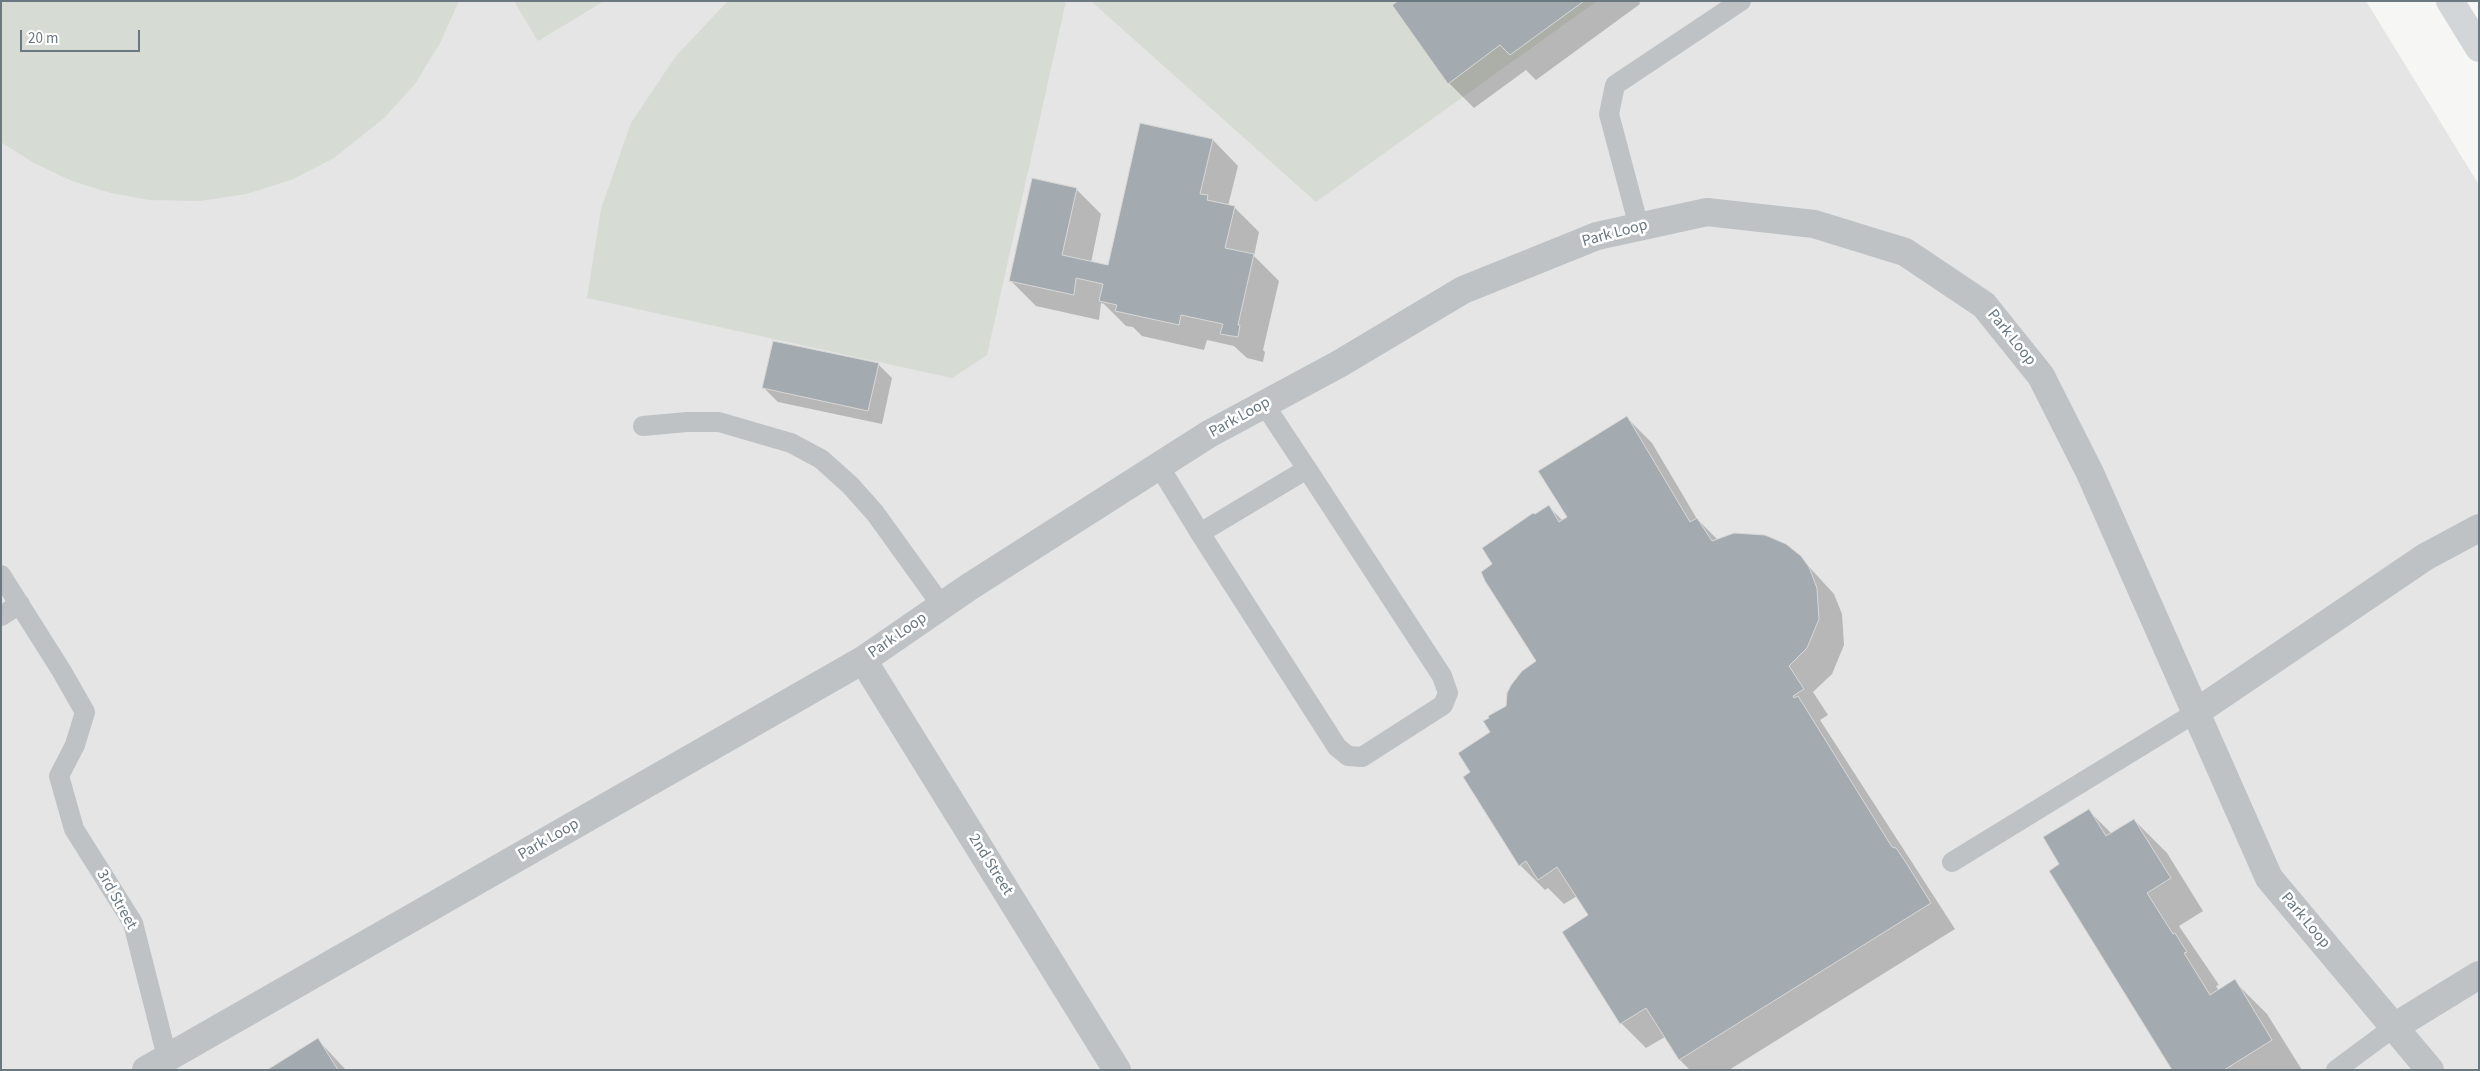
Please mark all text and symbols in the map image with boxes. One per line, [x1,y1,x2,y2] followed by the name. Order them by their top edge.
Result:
[22,20,142,52] scale bar
[28,28,58,49] text: 20 m
[1580,216,1650,252] street label: Park Loop
[1982,306,2040,370] street label: Park Loop
[1206,393,1274,443] street label: Park Loop
[865,609,931,663] street label: Park Loop
[515,815,583,865] street label: Park Loop
[964,831,1016,899] street label: 2nd Street
[92,867,140,933] street label: 3rd Street
[2276,889,2334,953] street label: Park Loop

